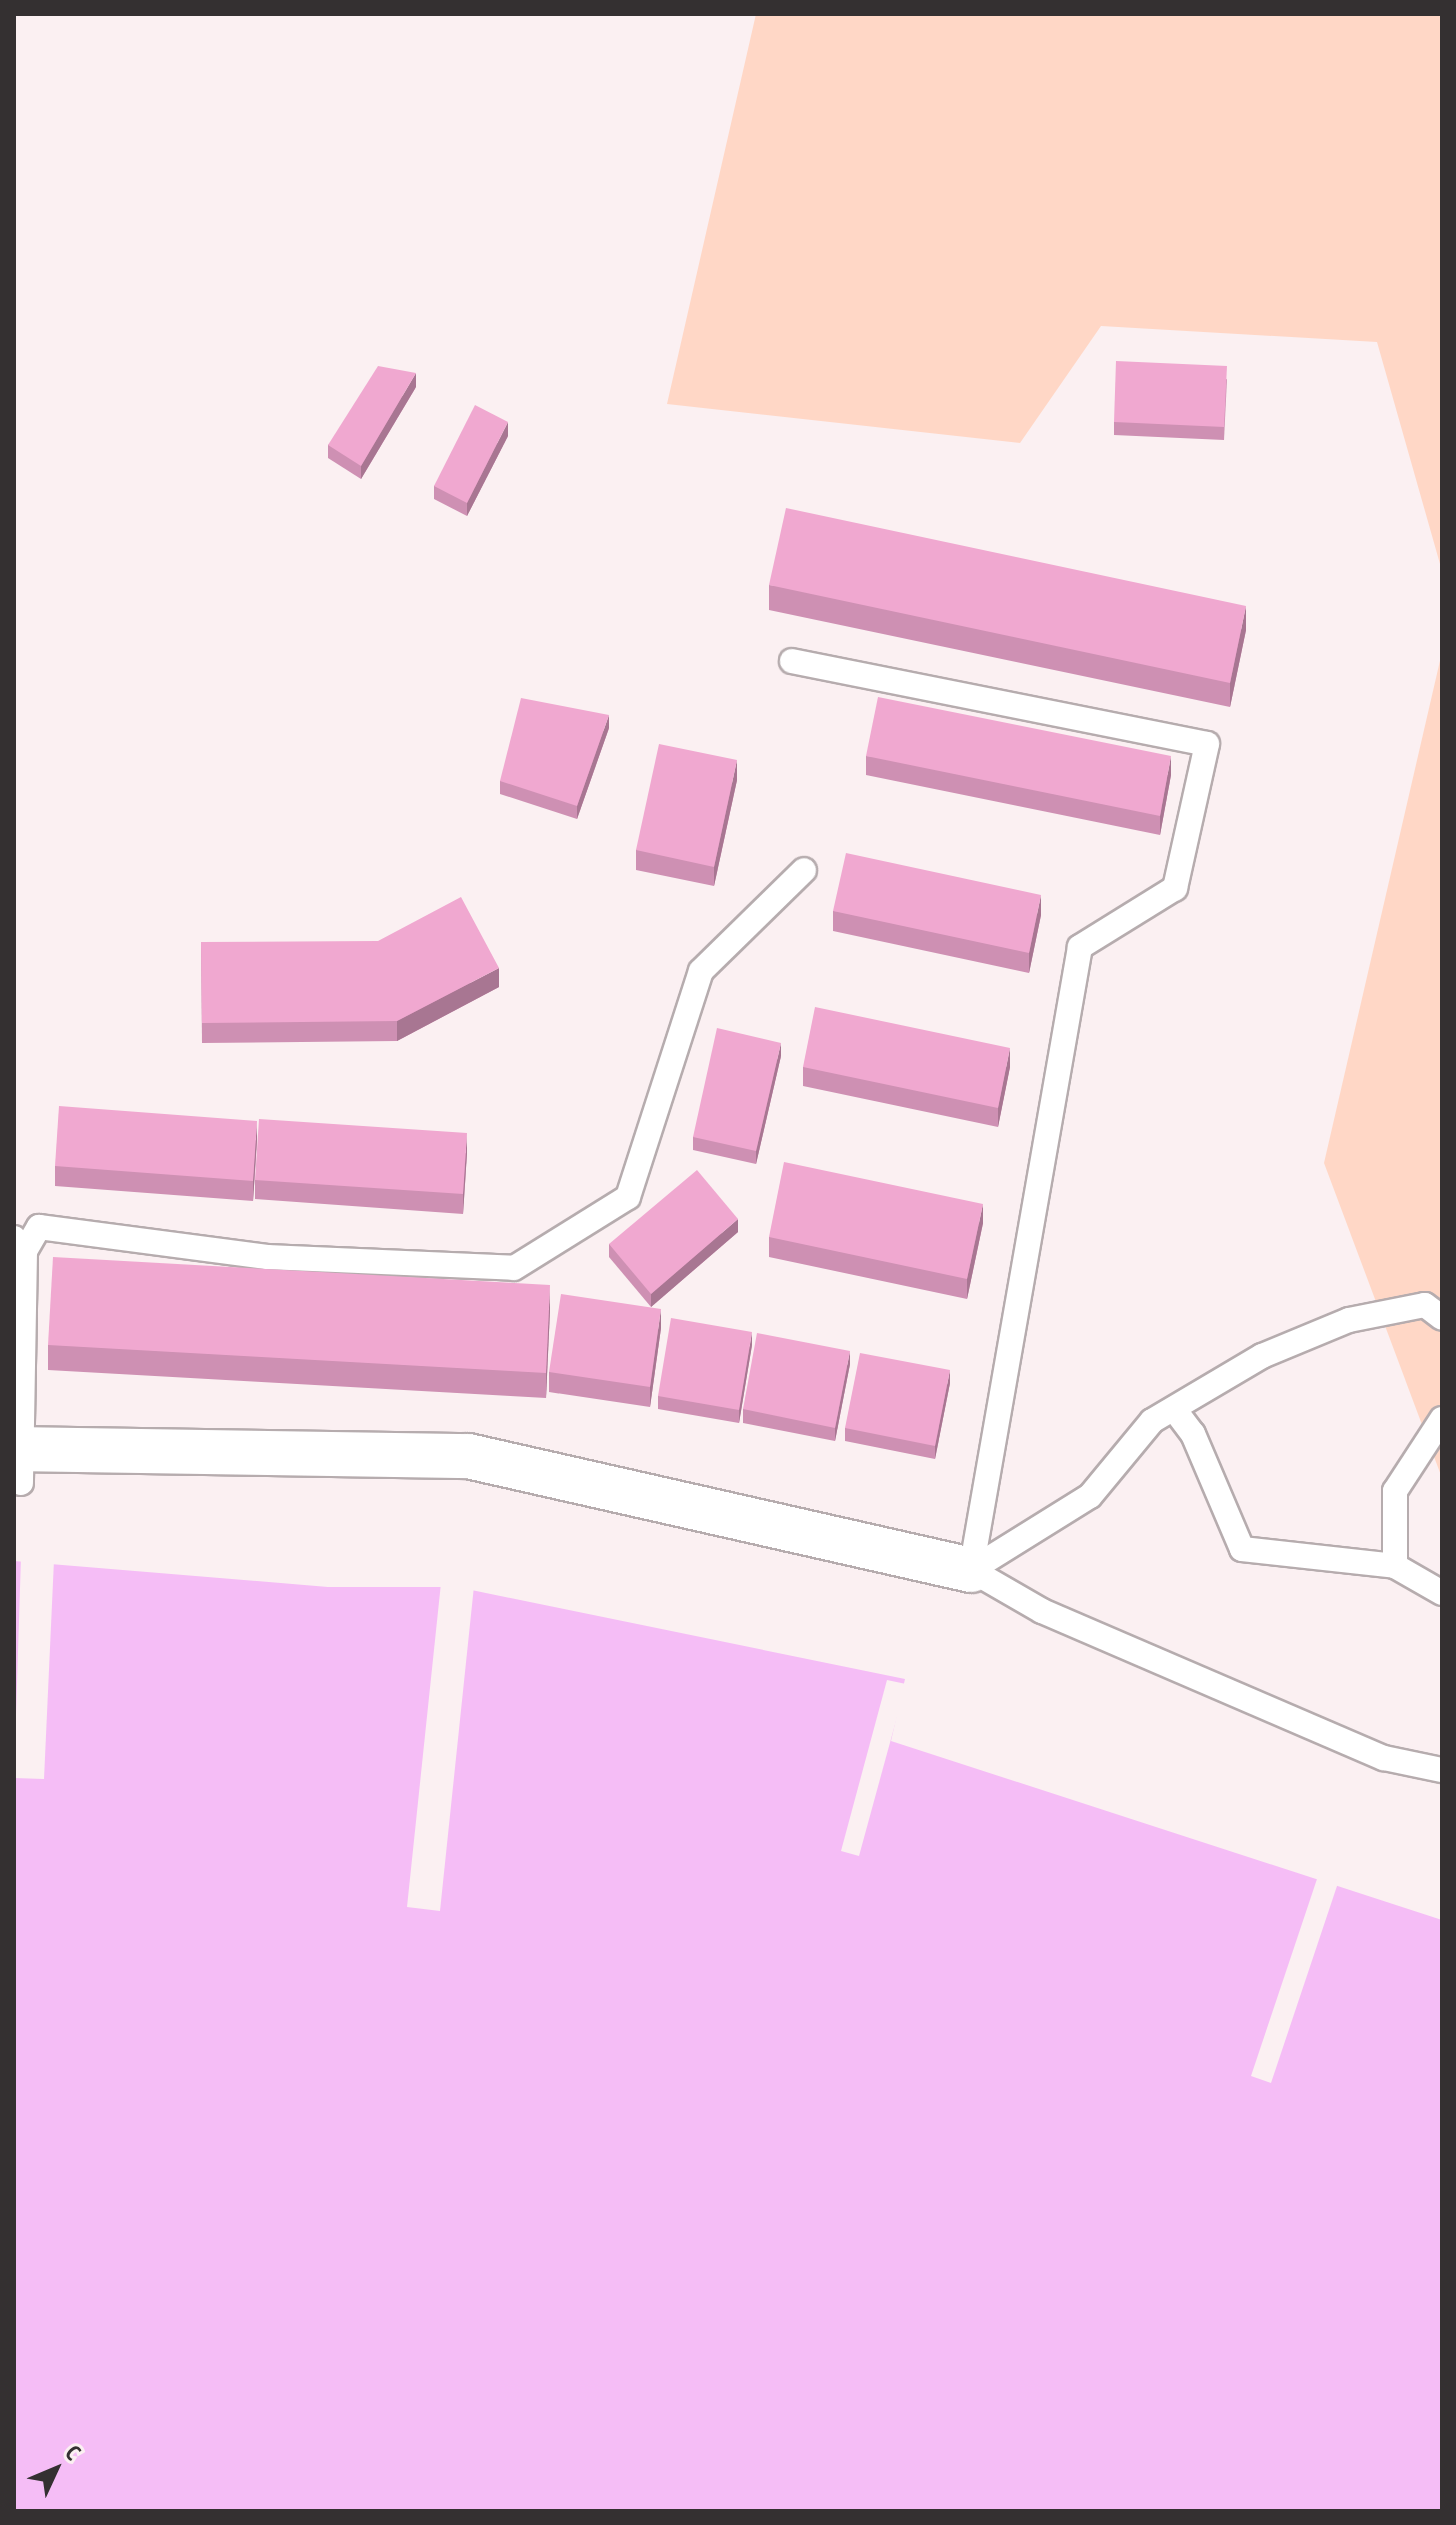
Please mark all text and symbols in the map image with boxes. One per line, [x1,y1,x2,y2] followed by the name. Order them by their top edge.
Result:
[16,2429,96,2509] north arrow
[60,2439,87,2466] text: С

